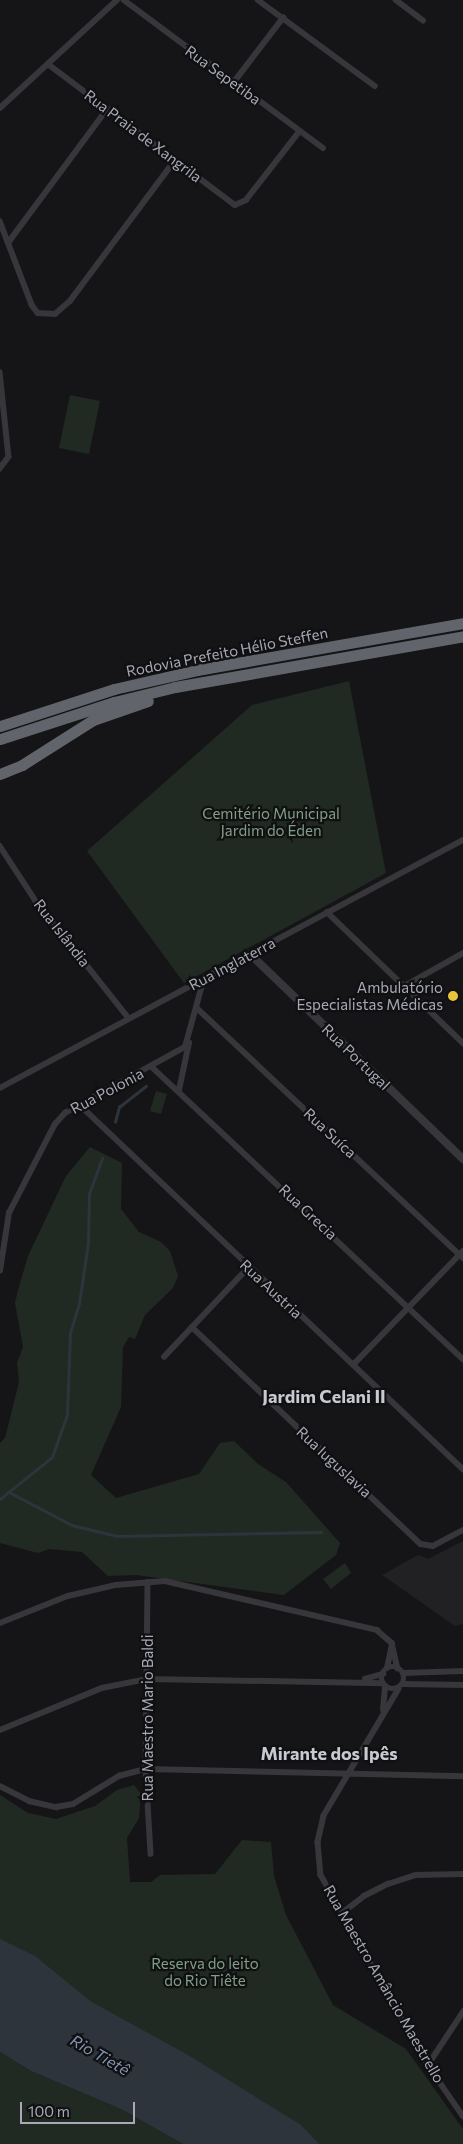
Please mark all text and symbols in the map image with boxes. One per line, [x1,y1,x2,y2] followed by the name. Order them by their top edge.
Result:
[182,42,264,108] street label: Rua Sepetiba
[81,86,205,186] street label: Rua Praia de Xangrila
[125,624,329,680] street label: Rodovia Prefeito Hélio Steffen
[202,804,340,839] park label: Cemitério Municipal Jardim do Éden
[30,896,94,970] street label: Rua Islândia
[186,934,278,994] street label: Rua Inglaterra
[296,978,443,1013] place label: Ambulatório Especialistas Médicas
[447,990,459,1002] marker: Ambulatório Especialistas Médicas
[318,1020,394,1094] street label: Rua Portugal
[67,1064,147,1118] street label: Rua Polonia
[300,1104,360,1162] street label: Rua Suíca
[275,1181,341,1243] street label: Rua Grecia
[236,1256,306,1322] street label: Rua Austria
[262,1385,386,1407] district label: Jardim Celani II
[293,1423,375,1501] street label: Rua Iuguslavia
[139,1634,157,1802] street label: Rua Maestro Mario Baldi
[260,1742,398,1764] district label: Mirante dos Ipês
[320,1882,448,2086] street label: Rua Maestro Amâncio Maestrello
[151,1954,259,1989] park label: Reserva do leito do Rio Tiête
[67,2030,133,2080] water label: Rio Tietê
[22,2092,138,2124] scale bar
[28,2102,70,2120] text: 100 m

